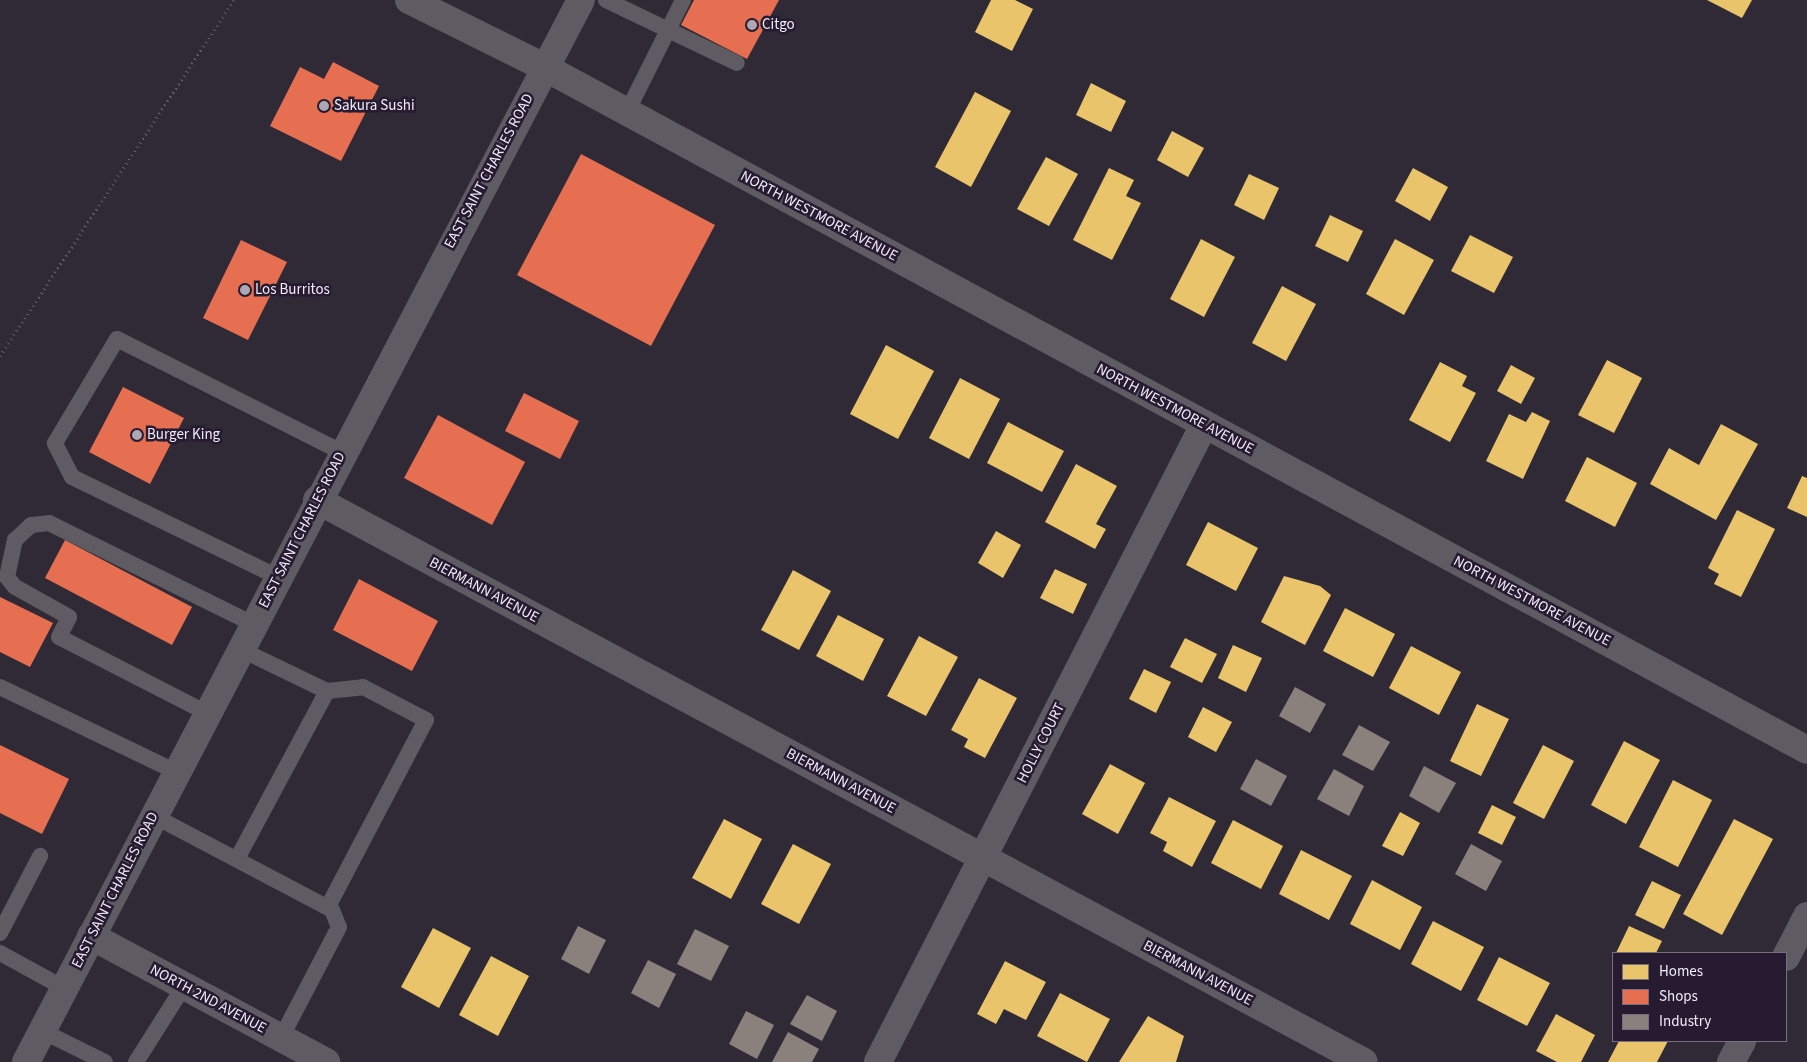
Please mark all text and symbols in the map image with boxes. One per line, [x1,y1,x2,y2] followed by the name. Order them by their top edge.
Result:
[762,16,795,34] place label: Citgo
[746,19,758,31] marker: Citgo
[441,91,537,251] street label: EAST SAINT CHARLES ROAD
[334,97,415,115] place label: Sakura Sushi
[318,100,330,112] marker: Sakura Sushi
[737,167,901,265] street label: NORTH WESTMORE AVENUE
[255,281,330,299] place label: Los Burritos
[239,284,251,296] marker: Los Burritos
[1093,360,1257,458] street label: NORTH WESTMORE AVENUE
[147,426,220,444] place label: Burger King
[131,429,143,441] marker: Burger King
[255,449,349,611] street label: EAST SAINT CHARLES ROAD
[1450,552,1614,650] street label: NORTH WESTMORE AVENUE
[426,554,542,626] street label: BIERMANN AVENUE
[1013,700,1069,786] street label: HOLLY COURT
[783,745,899,817] street label: BIERMANN AVENUE
[68,809,162,971] street label: EAST SAINT CHARLES ROAD
[1140,937,1256,1009] street label: BIERMANN AVENUE
[1612,952,1787,1042] legend
[147,961,269,1037] street label: NORTH 2ND AVENUE
[1659,961,1703,982] text: Homes
[1659,986,1698,1007] text: Shops
[1659,1011,1711,1032] text: Industry

